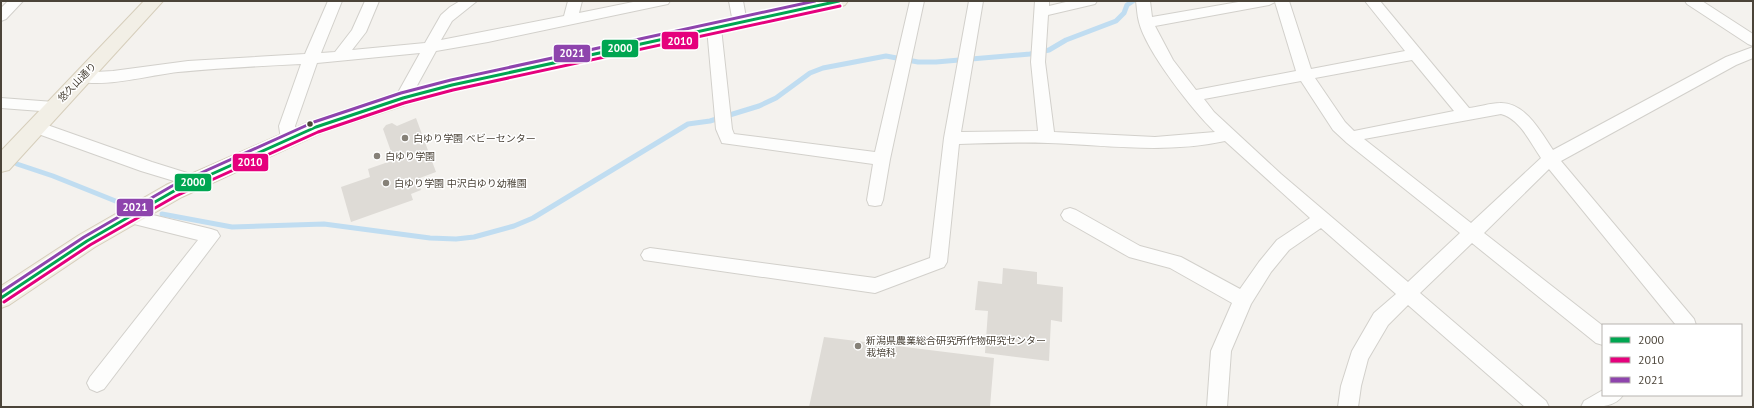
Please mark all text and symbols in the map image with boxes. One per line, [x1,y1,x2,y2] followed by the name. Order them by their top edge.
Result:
[661,31,699,50] line badge: 2010
[668,34,692,48] text: 2010
[601,39,639,58] line badge: 2000
[608,41,632,55] text: 2000
[553,44,591,63] line badge: 2021
[560,46,584,60] text: 2021
[55,60,99,104] street label: 悠久山通り
[305,119,315,129] unlabelled marker
[413,132,536,145] place label: 白ゆり学園 ベビーセンター
[400,133,410,143] marker: 白ゆり学園 ベビーセンター
[385,150,435,163] place label: 白ゆり学園
[372,151,382,161] marker: 白ゆり学園
[232,153,269,172] line badge: 2010
[238,155,262,169] text: 2010
[174,173,212,192] line badge: 2000
[181,175,205,189] text: 2000
[394,177,527,190] place label: 白ゆり学園 中沢白ゆり幼稚園
[381,178,391,188] marker: 白ゆり学園 中沢白ゆり幼稚園
[116,198,154,217] line badge: 2021
[123,200,147,214] text: 2021
[1602,324,1742,396] legend
[1638,332,1665,347] text: 2000
[866,334,1046,359] place label: 新潟県農業総合研究所作物研究センター 栽培科
[853,341,863,351] marker: 新潟県農業総合研究所作物研究センター 栽培科
[1638,352,1665,367] text: 2010
[1638,372,1664,387] text: 2021

